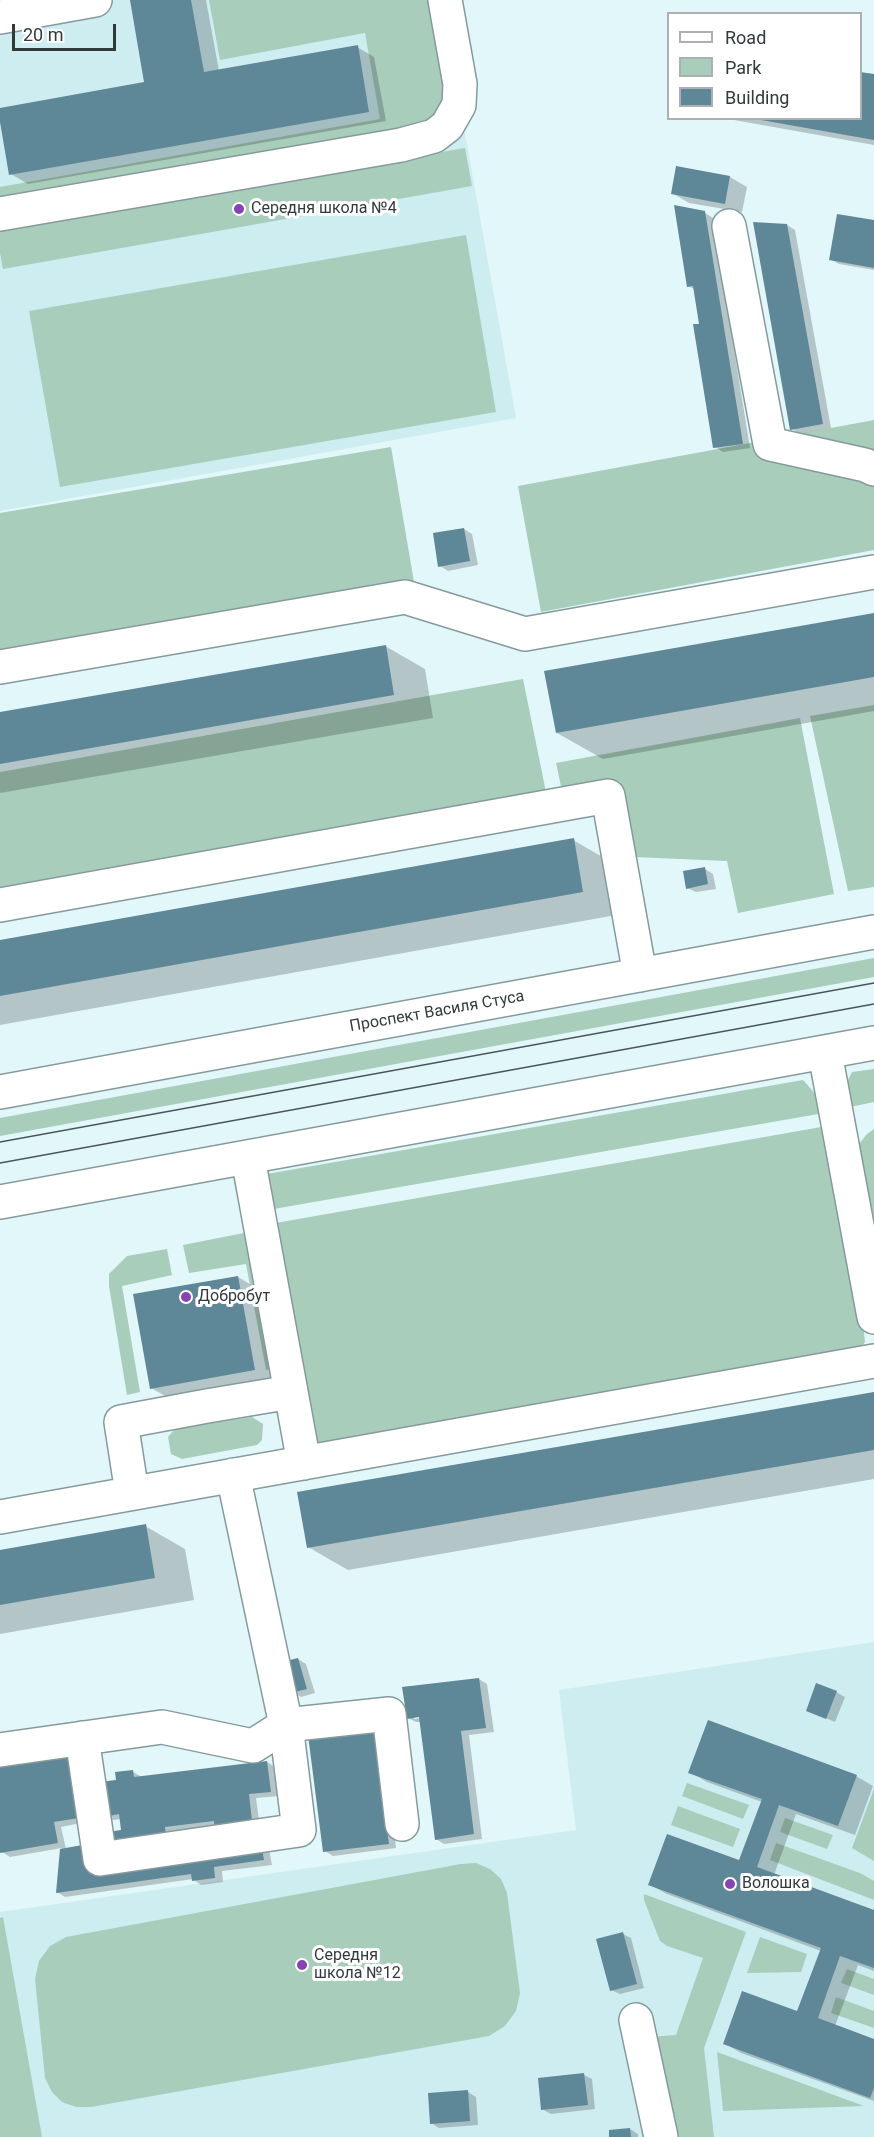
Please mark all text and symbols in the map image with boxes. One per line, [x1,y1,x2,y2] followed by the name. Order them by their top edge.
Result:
[15,12,118,50] scale bar
[667,12,862,120] legend
[23,24,63,45] text: 20 m
[725,27,766,48] text: Road
[725,57,761,78] text: Park
[725,87,789,108] text: Building
[251,199,397,219] place label: Середня школа №4
[232,202,246,216] marker: Середня школа №4
[348,987,526,1037] street label: Проспект Василя Стуса
[198,1287,270,1307] place label: Добробут
[179,1290,193,1304] marker: Добробут
[742,1874,810,1894] place label: Волошка
[723,1877,737,1891] marker: Волошка
[314,1946,401,1984] place label: Середня школа №12
[295,1958,309,1972] marker: Середня школа №12

